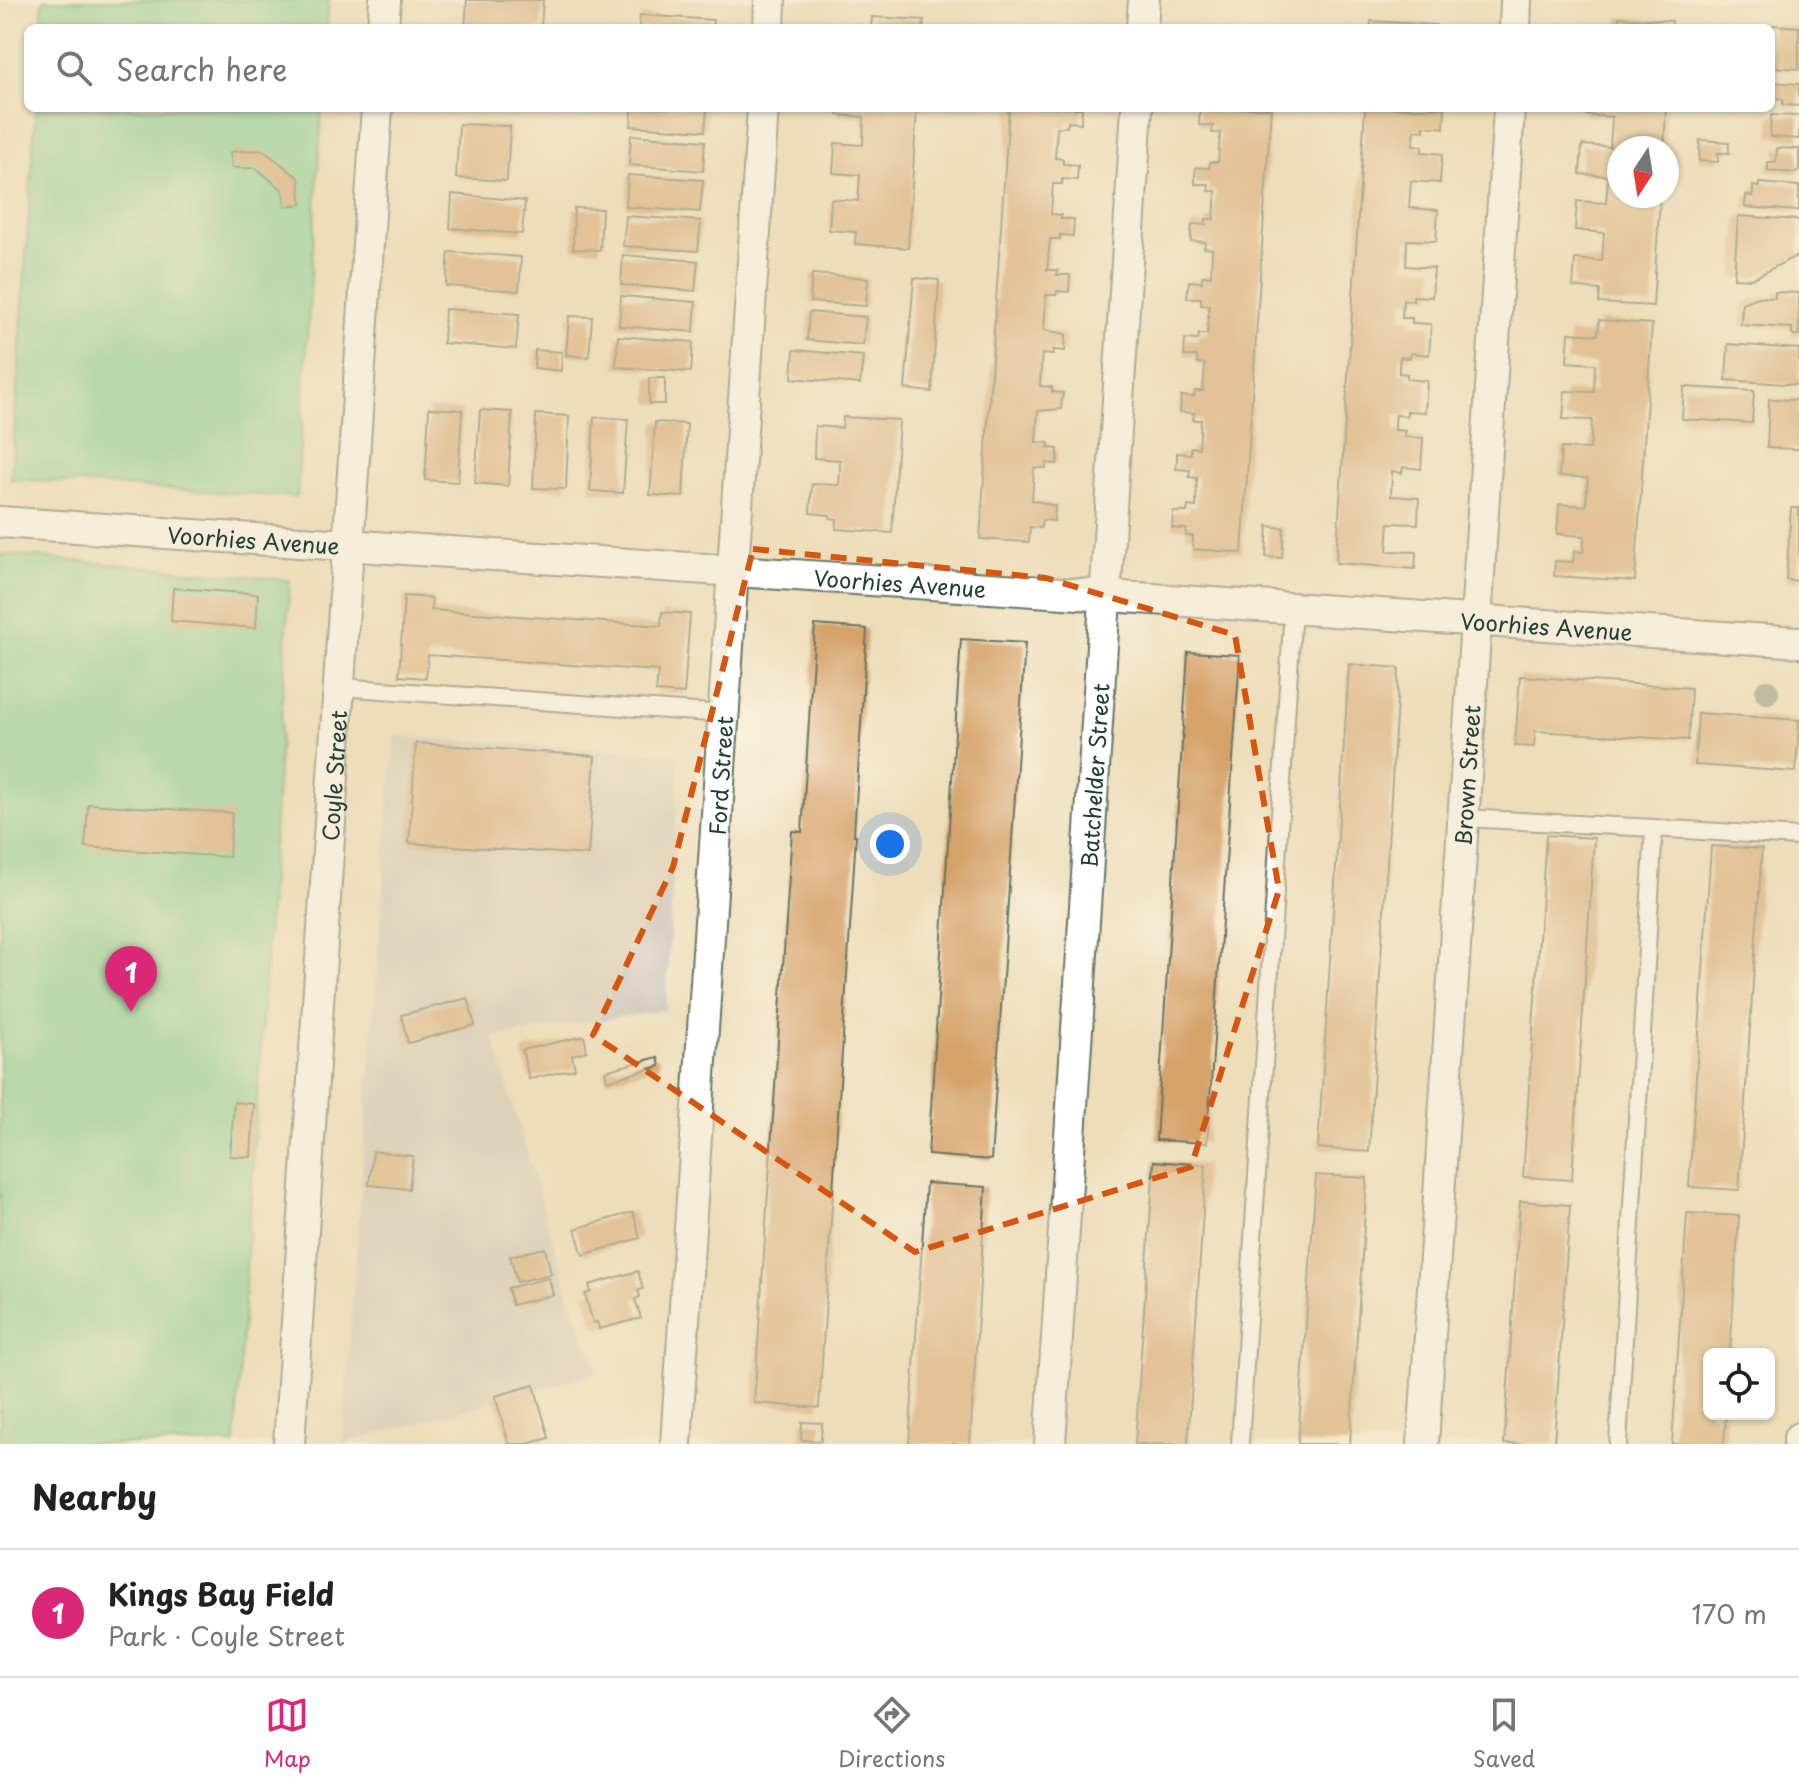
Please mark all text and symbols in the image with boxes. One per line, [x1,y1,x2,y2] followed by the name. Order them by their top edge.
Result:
[24,24,1775,112] search box
[52,46,96,90] icon: search
[116,46,288,91] text: Search here
[1607,136,1679,208] north arrow
[166,517,341,561] street label: Voorhies Avenue
[813,560,987,604] street label: Voorhies Avenue
[1459,603,1634,647] street label: Voorhies Avenue
[1071,682,1116,869] street label: Batchelder Street
[1445,704,1487,847] street label: Brown Street
[312,709,354,842] street label: Coyle Street
[699,715,740,836] street label: Ford Street
[870,824,910,864] your location
[105,946,157,1012] pin: 1
[1703,1348,1775,1420] map controls
[1703,1348,1775,1420] button: locate
[32,1470,157,1522] text: Nearby
[108,1571,334,1616] text: Kings Bay Field
[52,1594,64,1633] text: 1
[1692,1594,1767,1633] text: 170 m
[108,1616,345,1655] text: Park · Coyle Street
[264,1693,311,1774] tab: Map
[838,1693,945,1774] tab: Directions
[1473,1693,1535,1774] tab: Saved

